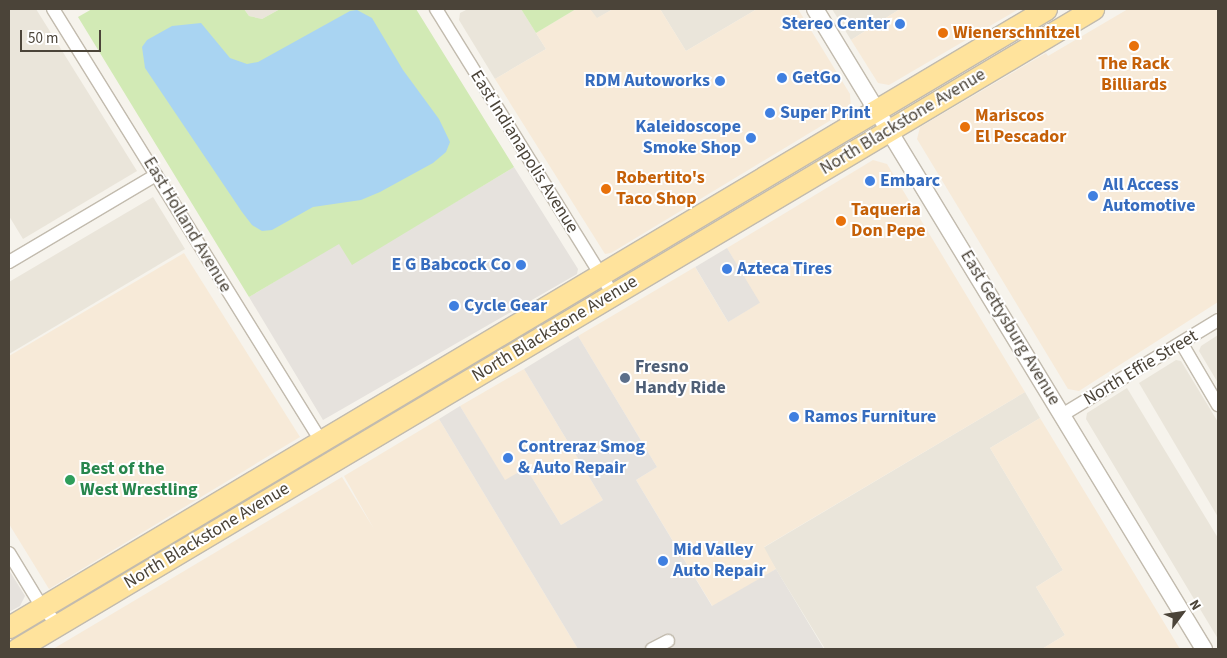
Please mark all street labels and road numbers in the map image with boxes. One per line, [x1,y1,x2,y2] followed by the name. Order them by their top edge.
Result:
[816,64,990,180] street label: North Blackstone Avenue
[465,67,583,237] street label: East Indianapolis Avenue
[138,153,236,297] street label: East Holland Avenue
[955,247,1065,409] street label: East Gettysburg Avenue
[468,271,642,387] street label: North Blackstone Avenue
[1080,326,1202,410] street label: North Effie Street
[120,478,294,594] street label: North Blackstone Avenue

